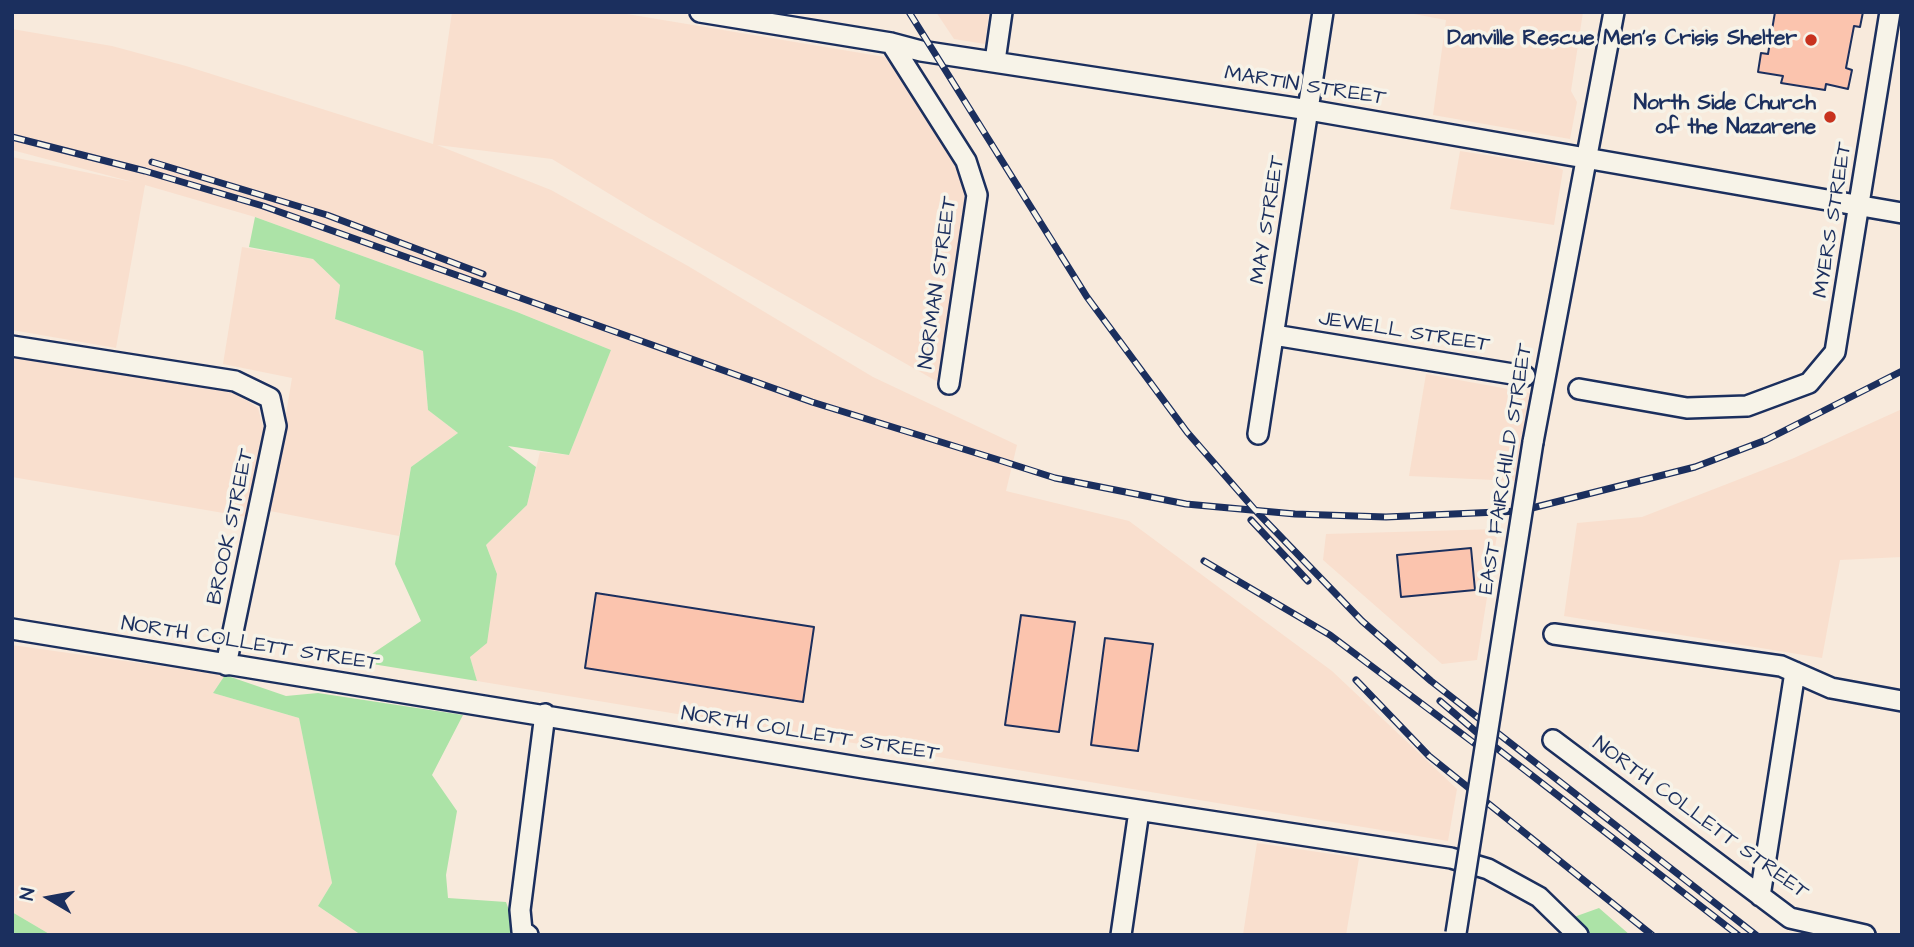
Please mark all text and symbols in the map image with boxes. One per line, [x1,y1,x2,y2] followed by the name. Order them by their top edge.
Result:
[1447,27,1797,53] place label: Danville Rescue Men’s Crisis Shelter
[1803,32,1819,48] marker: Danville Rescue Men’s Crisis Shelter
[1222,62,1388,112] street label: MARTIN STREET
[1634,92,1816,142] place label: North Side Church of the Nazarene
[1822,109,1838,125] marker: North Side Church of the Nazarene
[1809,140,1859,300] street label: MYERS STREET
[1246,154,1292,286] street label: MAY STREET
[914,195,964,371] street label: NORMAN STREET
[1317,307,1491,359] street label: JEWELL STREET
[1475,342,1539,596] street label: EAST FAIRCHILD STREET
[203,447,261,607] street label: BROOK STREET
[119,612,381,678] street label: NORTH COLLETT STREET
[679,702,941,768] street label: NORTH COLLETT STREET
[1587,732,1813,906] street label: NORTH COLLETT STREET
[14,863,84,933] north arrow
[13,886,42,902] text: N

